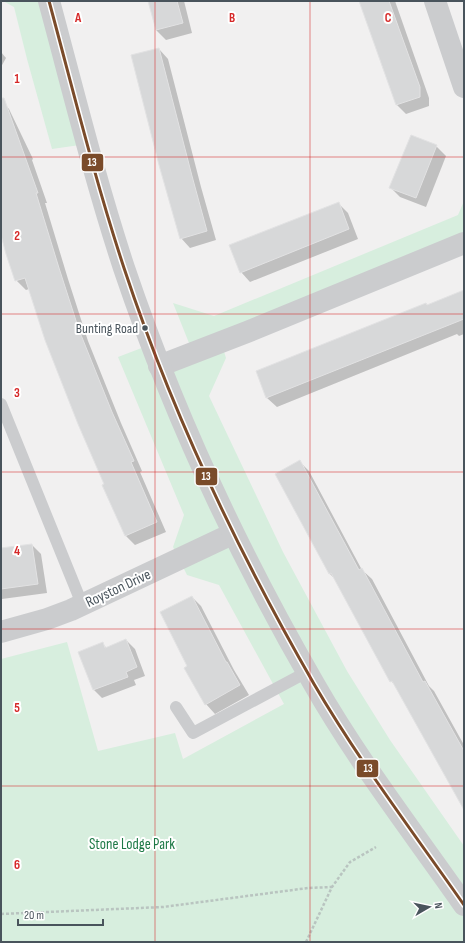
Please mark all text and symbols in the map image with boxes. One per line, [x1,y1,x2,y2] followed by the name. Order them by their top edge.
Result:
[74,10,82,26] text: A
[229,10,235,26] text: B
[385,10,392,26] text: C
[14,71,20,87] text: 1
[81,153,104,172] line badge: 13
[87,156,97,169] text: 13
[14,228,20,244] text: 2
[76,320,138,337] place label: Bunting Road
[140,323,150,333] marker: Bunting Road
[14,385,20,401] text: 3
[195,467,218,486] line badge: 13
[201,470,211,483] text: 13
[14,543,20,559] text: 4
[83,565,154,612] street label: Royston Drive
[14,700,20,716] text: 5
[356,759,379,778] line badge: 13
[363,762,373,775] text: 13
[89,835,175,854] park label: Stone Lodge Park
[14,857,20,873] text: 6
[409,887,449,927] north arrow
[18,901,103,927] scale bar
[432,902,445,910] text: N
[24,908,44,923] text: 20 m

